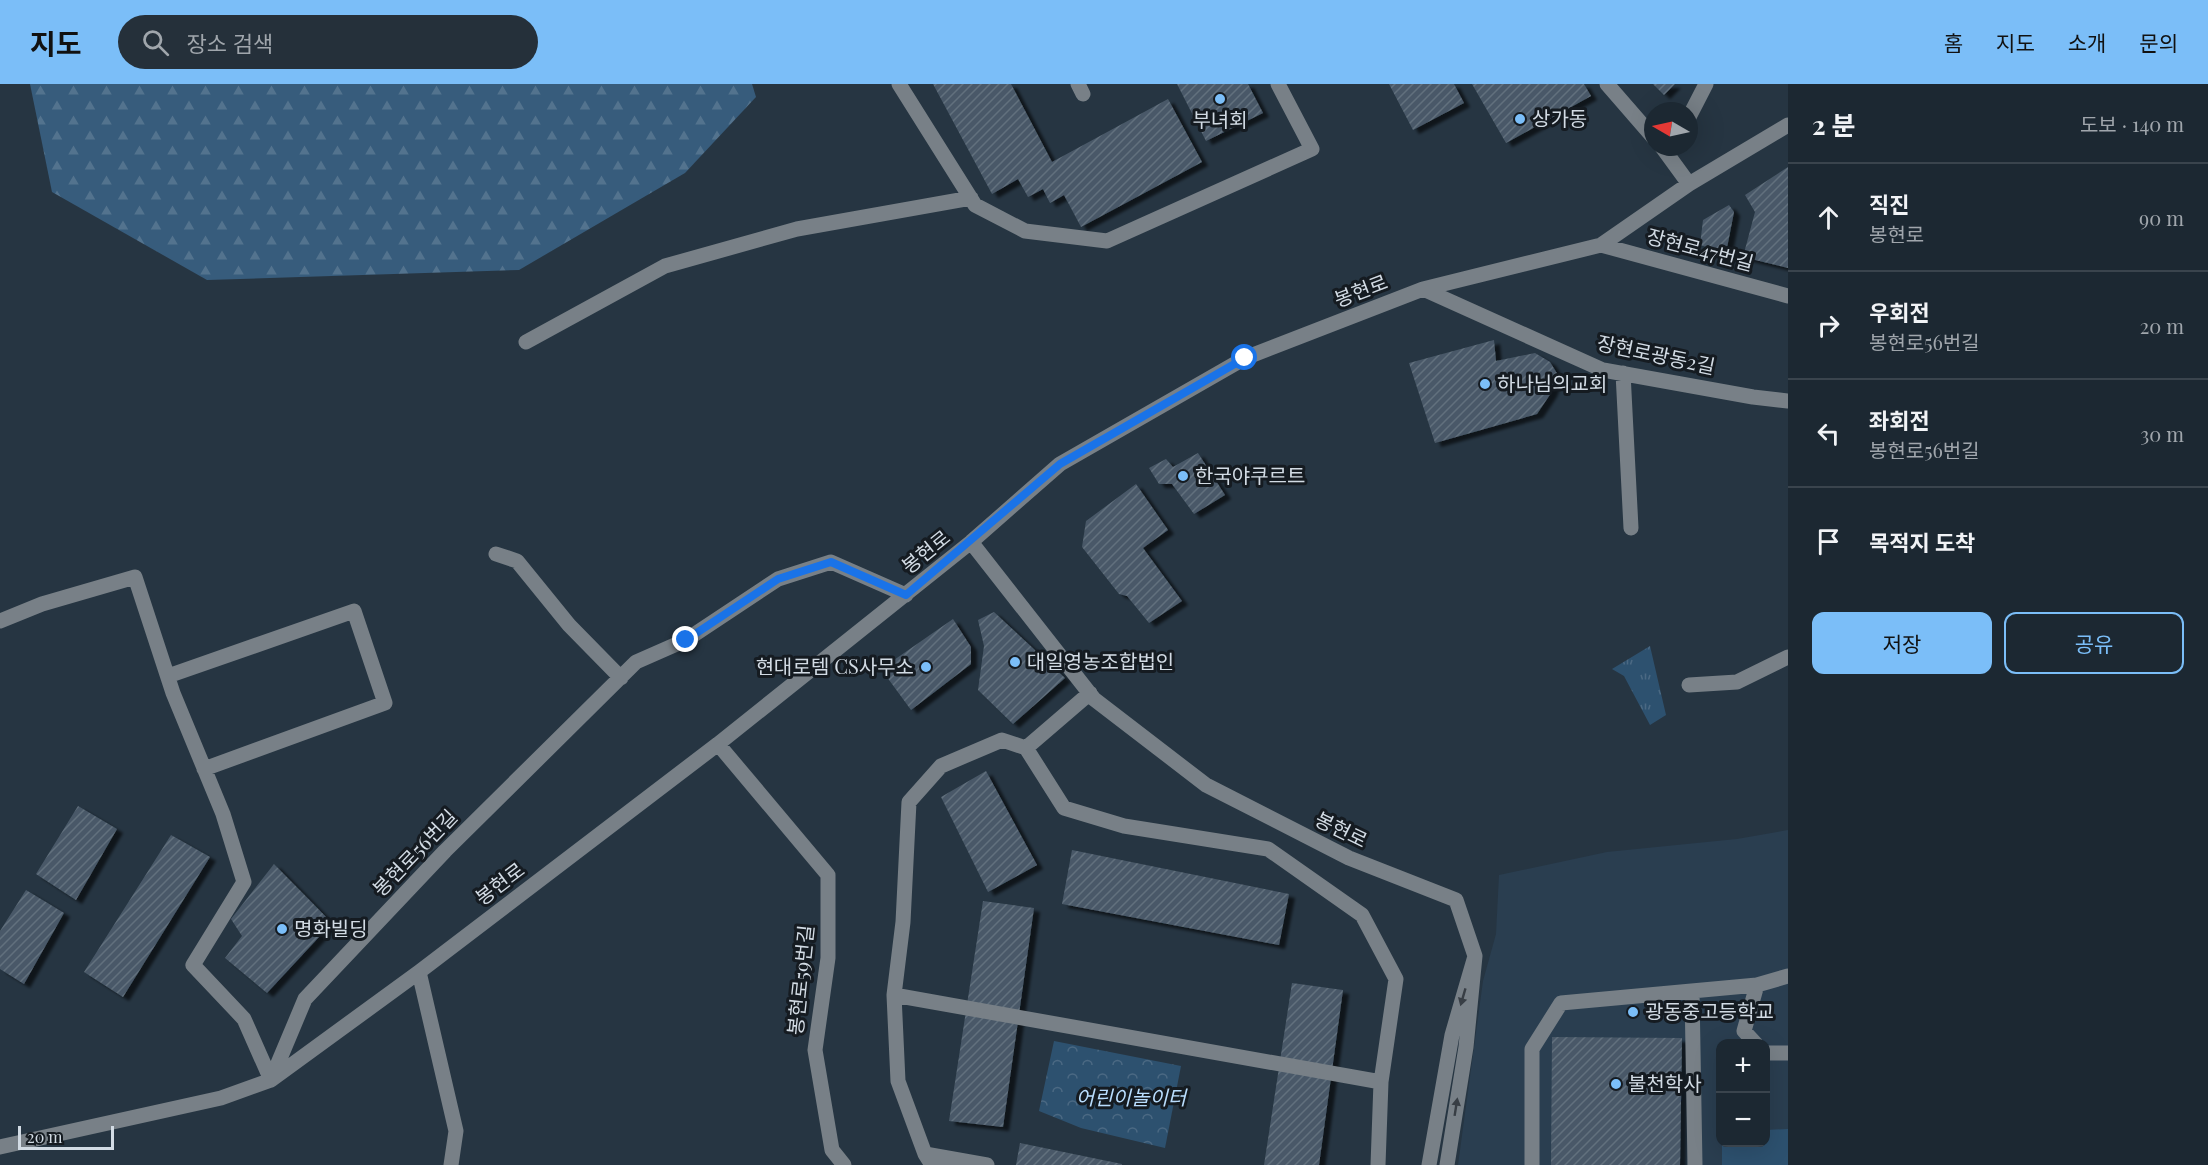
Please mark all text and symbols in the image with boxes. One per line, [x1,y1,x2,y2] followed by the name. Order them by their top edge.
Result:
[118,15,538,69] search box
[30,24,82,61] text: 지도
[139,26,172,59] icon: search
[187,28,273,58] text: 장소 검색
[1944,28,1963,56] text: 홈
[1996,28,2035,56] text: 지도
[2068,28,2106,56] text: 소개
[2139,28,2178,56] text: 문의
[1213,92,1227,106] marker: 부녀회
[1644,102,1698,156] north arrow
[1532,104,1587,131] place label: 상가동
[1192,105,1248,132] place label: 부녀회
[1812,107,1855,142] text: 2 분
[2080,110,2184,137] text: 도보 · 140 m
[1513,112,1527,126] marker: 상가동
[1869,189,1909,219] text: 직진
[1812,201,1845,234] icon: ahead
[2139,204,2184,231] text: 90 m
[1869,220,1924,247] text: 봉현로
[1644,221,1757,276] street label: 장현로47번길
[1330,267,1391,312] street label: 봉현로
[1869,297,1930,327] text: 우회전
[1812,309,1845,342] icon: right
[2140,312,2184,339] text: 20 m
[1595,328,1718,379] street label: 장현로광동2길
[1869,328,1980,355] text: 봉현로56번길
[1231,344,1257,370] route start
[1497,369,1607,396] place label: 하나님의교회
[1478,377,1492,391] marker: 하나님의교회
[1869,405,1930,435] text: 좌회전
[1812,417,1845,450] icon: left
[2140,420,2184,447] text: 30 m
[1869,436,1980,463] text: 봉현로56번길
[1195,461,1305,488] place label: 한국야쿠르트
[1176,469,1190,483] marker: 한국야쿠르트
[895,523,955,579] street label: 봉현로
[1812,525,1845,558] icon: arrive
[1869,527,1975,557] text: 목적지 도착
[1812,612,1992,674] button: 저장
[2004,612,2184,674] button: 공유
[672,626,698,652] route end
[1027,647,1174,674] place label: 대일영농조합법인
[756,652,914,679] place label: 현대로템 CS사무소
[1008,655,1022,669] marker: 대일영농조합법인
[919,660,933,674] marker: 현대로템 CS사무소
[366,803,462,901] street label: 봉현로56번길
[1311,804,1372,853] street label: 봉현로
[469,855,529,910] street label: 봉현로
[294,914,368,941] place label: 명화빌딩
[275,922,289,936] marker: 명화빌딩
[780,923,819,1036] street label: 봉현로59번길
[1458,988,1467,1006] one-way arrow
[1645,997,1774,1024] place label: 광동중고등학교
[1626,1005,1640,1019] marker: 광동중고등학교
[1716,1039,1770,1147] map controls
[1716,1039,1770,1093] button: +
[1628,1069,1702,1096] place label: 불천학사
[1609,1077,1623,1091] marker: 불천학사
[1076,1083,1189,1110] park label: 어린이놀이터
[1716,1093,1770,1147] button: −
[1452,1098,1461,1117] one-way arrow
[18,1123,114,1150] scale bar
[27,1126,62,1147] text: 20 m

